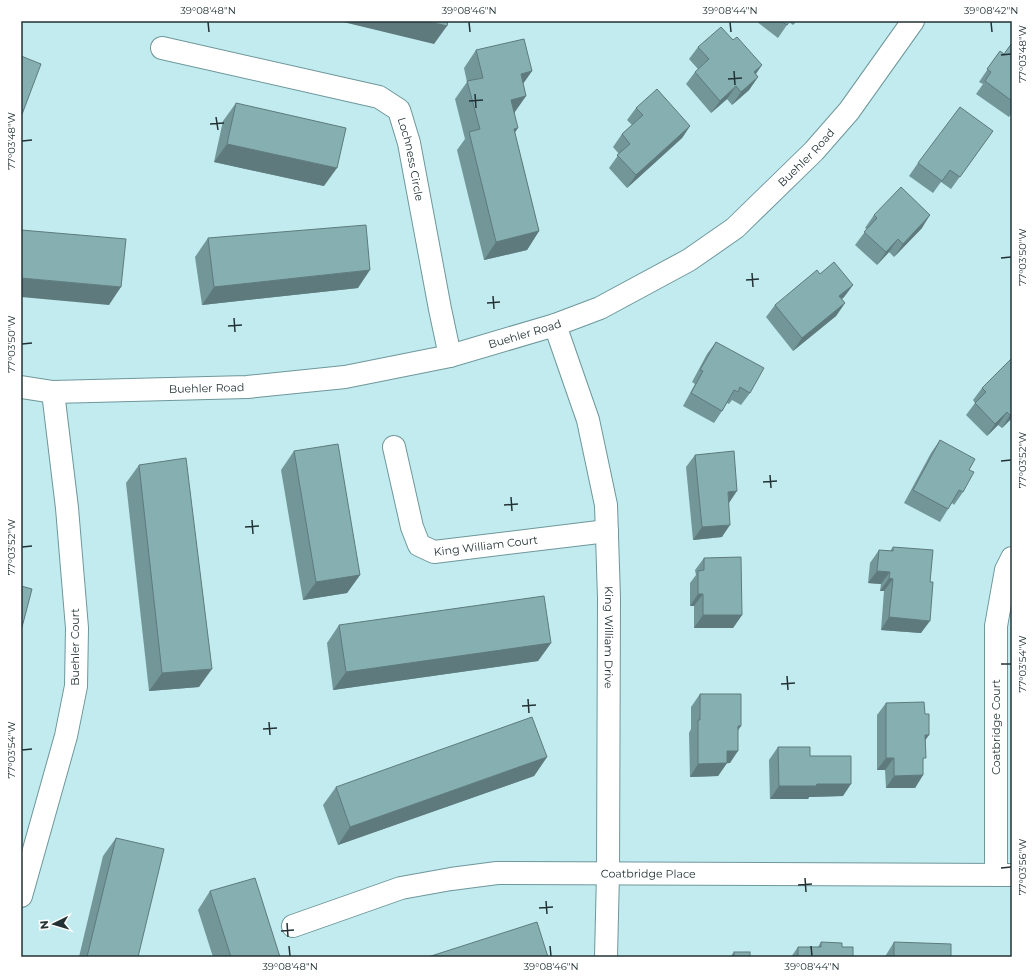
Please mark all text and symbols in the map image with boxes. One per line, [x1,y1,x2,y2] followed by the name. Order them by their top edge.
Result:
[180,4,236,17] text: 39°08'48"N
[441,4,497,17] text: 39°08'46"N
[702,4,758,17] text: 39°08'44"N
[964,4,1018,17] text: 39°08'42"N
[1016,25,1029,83] text: 77°03'48"W
[5,112,18,170] text: 77°03'48"W
[395,116,427,203] street label: Lochness Circle
[775,126,837,189] street label: Buehler Road
[1016,228,1029,286] text: 77°03'50"W
[5,315,18,373] text: 77°03'50"W
[487,316,563,351] street label: Buehler Road
[169,380,244,396] street label: Buehler Road
[1016,432,1029,488] text: 77°03'52"W
[5,519,18,575] text: 77°03'52"W
[433,532,539,559] street label: King William Court
[602,586,616,689] street label: King William Drive
[68,608,82,686] street label: Buehler Court
[1016,636,1029,693] text: 77°03'54"W
[989,679,1003,775] street label: Coatbridge Court
[5,722,18,779] text: 77°03'54"W
[1016,839,1029,895] text: 77°03'56"W
[601,866,696,881] street label: Coatbridge Place
[34,904,74,944] north arrow
[37,920,51,930] text: N
[262,960,318,973] text: 39°08'48"N
[523,960,579,973] text: 39°08'46"N
[784,960,840,973] text: 39°08'44"N

